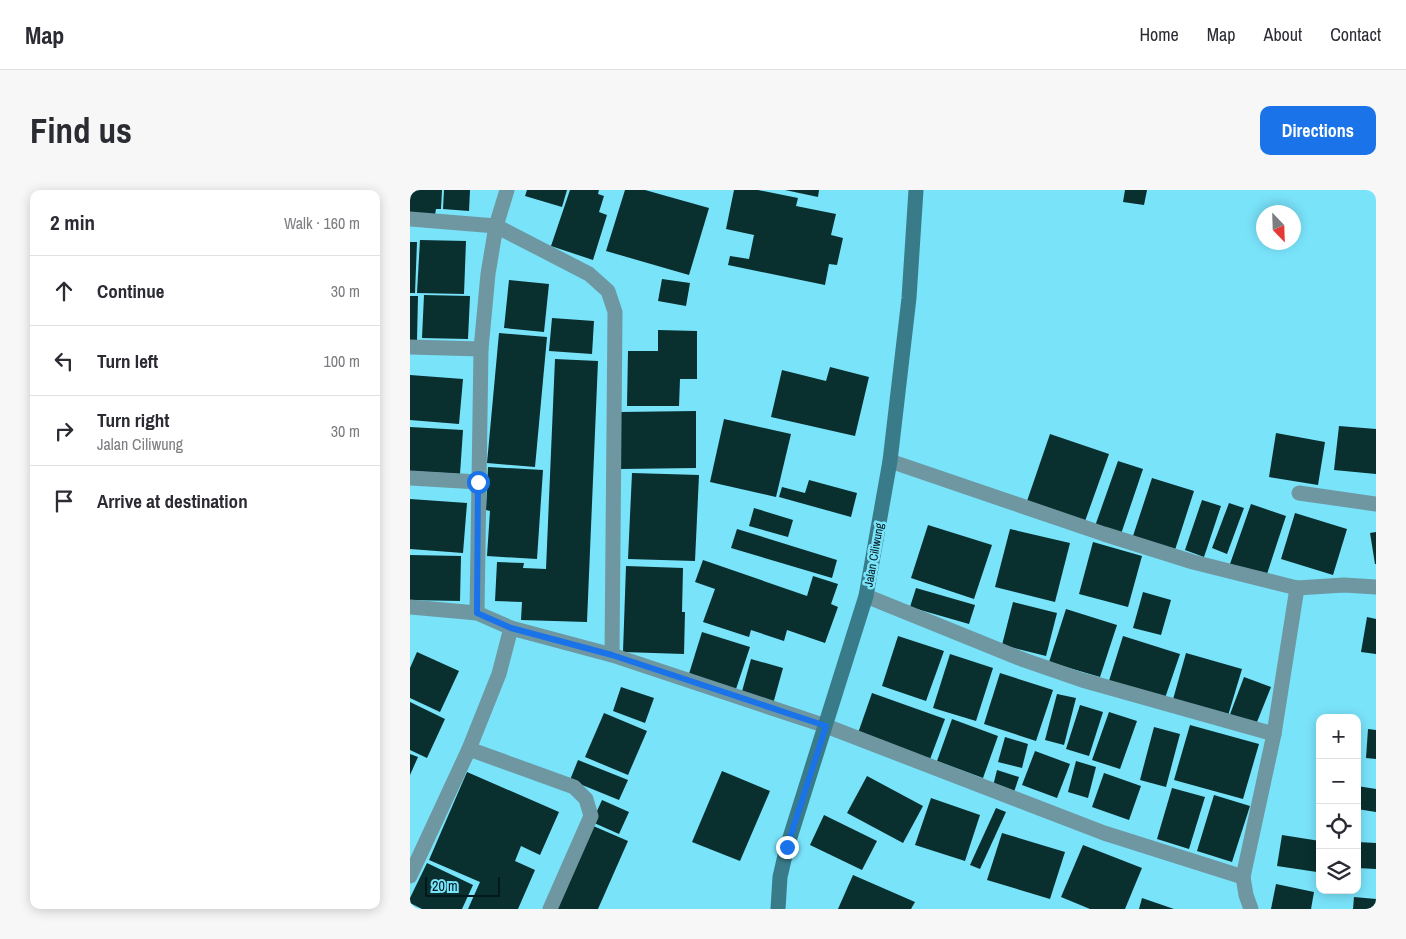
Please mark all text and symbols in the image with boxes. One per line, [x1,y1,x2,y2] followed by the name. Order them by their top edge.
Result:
[25,19,64,51] text: Map
[1139,22,1179,47] text: Home
[1207,22,1236,47] text: Map
[1264,22,1302,47] text: About
[1330,22,1381,47] text: Contact
[1260,106,1376,155] button: Directions
[30,107,132,154] text: Find us
[1256,205,1301,250] north arrow
[50,208,95,237] text: 2 min
[284,212,360,234] text: Walk · 160 m
[50,277,78,305] icon: ahead
[97,278,165,304] text: Continue
[331,280,360,302] text: 30 m
[50,347,78,375] icon: left
[97,348,158,374] text: Turn left
[324,350,360,372] text: 100 m
[97,407,169,433] text: Turn right
[50,417,78,445] icon: right
[331,420,360,442] text: 30 m
[97,433,183,455] text: Jalan Ciliwung
[467,471,490,494] route start
[50,487,78,515] icon: arrive
[97,488,248,514] text: Arrive at destination
[861,521,888,588] street label: Jalan Ciliwung
[1316,714,1361,894] map controls
[1316,714,1361,759] button: +
[1316,759,1361,804] button: −
[1316,804,1361,849] button: locate
[776,836,799,859] route end
[1316,849,1361,894] button: layers
[425,874,500,897] scale bar
[432,877,458,895] text: 20 m

